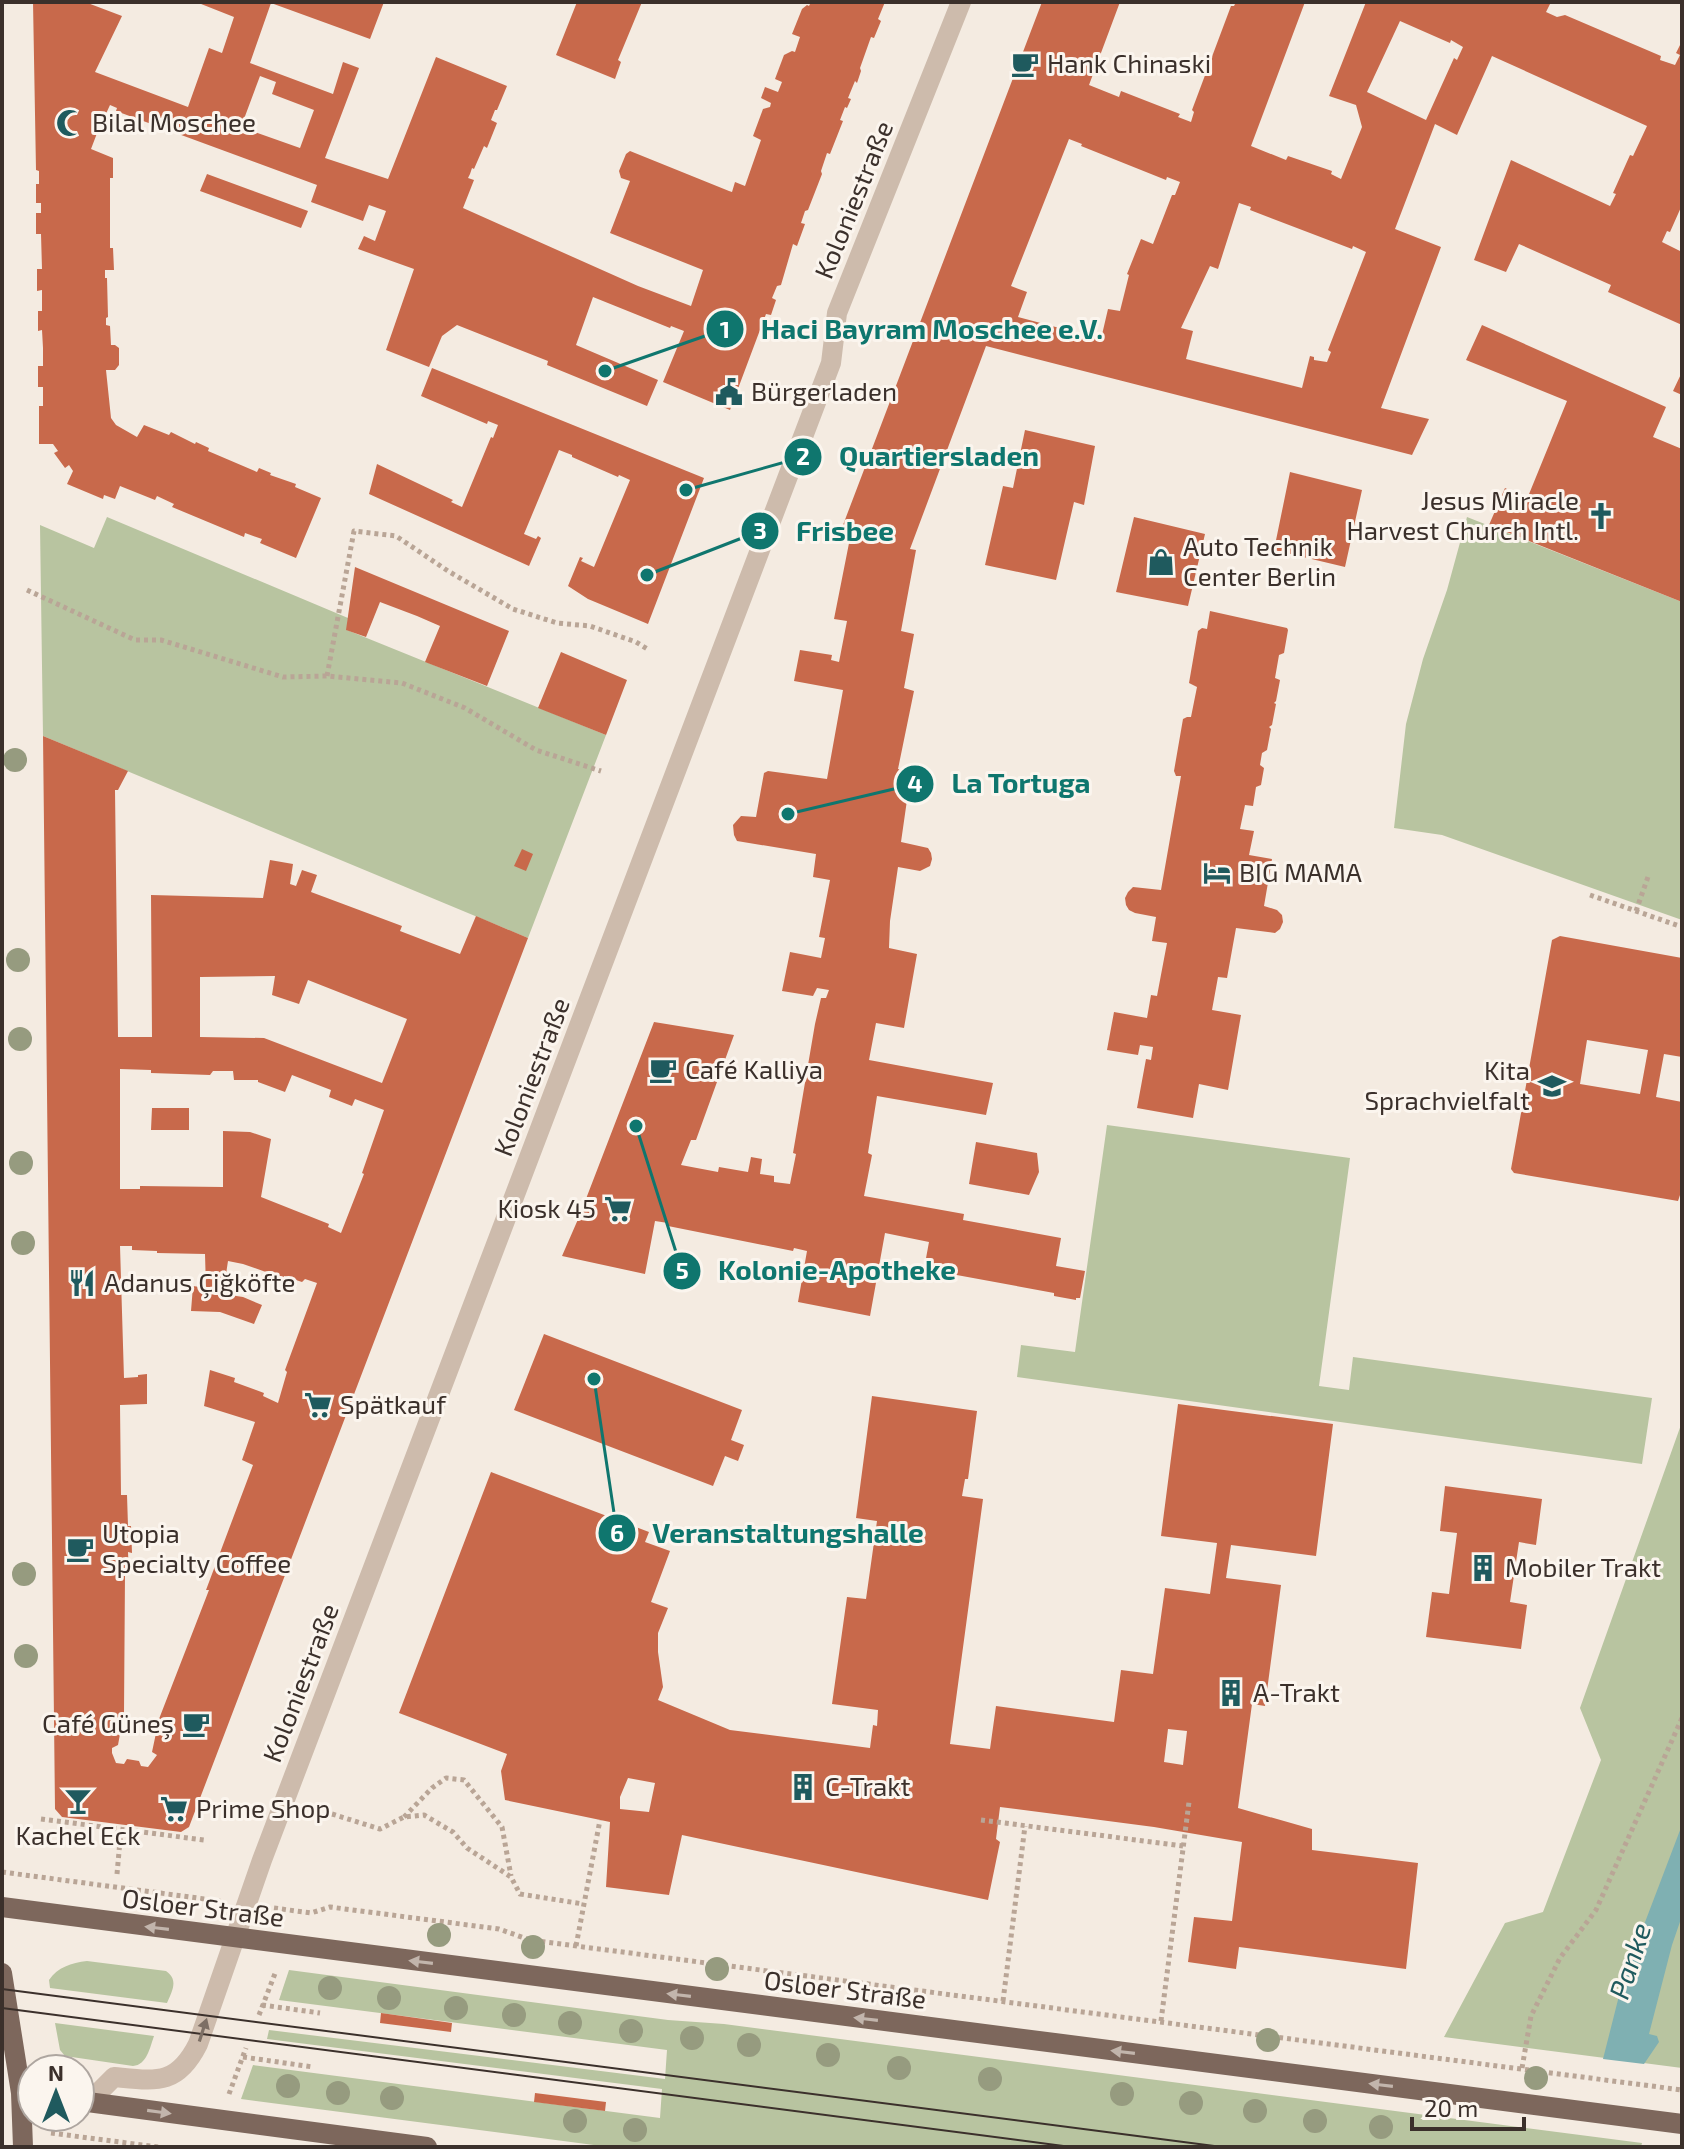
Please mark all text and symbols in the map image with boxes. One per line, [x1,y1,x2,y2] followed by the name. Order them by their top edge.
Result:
[1047,47,1211,78] place label: Hank Chinaski
[1010,49,1040,79] cafe icon: Hank Chinaski
[92,106,256,137] place label: Bilal Moschee
[55,108,85,138] mosque icon: Bilal Moschee
[807,116,898,283] street label: Koloniestraße
[705,303,1119,355] callout: Haci Bayram Moschee e.V.
[761,311,1103,345] text: Haci Bayram Moschee e.V.
[720,314,730,343] text: 1
[751,375,897,406] place label: Bürgerladen
[714,377,744,407] public building icon: Bürgerladen
[783,431,1055,483] callout: Quartiersladen
[839,438,1039,473] text: Quartiersladen
[796,441,810,470] text: 2
[1346,484,1579,545] place label: Jesus Miracle Harvest Church Intl.
[1586,501,1616,531] church icon: Jesus Miracle Harvest Church Intl.
[740,505,910,557] callout: Frisbee
[796,513,894,547] text: Frisbee
[753,515,767,544] text: 3
[1183,530,1336,591] place label: Auto Technik Center Berlin
[1146,547,1176,577] shop icon: Auto Technik Center Berlin
[895,758,1107,810] callout: La Tortuga
[951,765,1091,799] text: La Tortuga
[907,768,923,797] text: 4
[1239,856,1362,887] place label: BIG MAMA
[1202,858,1232,888] hotel icon: BIG MAMA
[486,993,575,1160] street label: Koloniestraße
[685,1053,823,1084] place label: Café Kalliya
[1364,1054,1530,1115] place label: Kita Sprachvielfalt
[648,1055,678,1085] cafe icon: Café Kalliya
[1537,1071,1567,1101] school or university icon: Kita Sprachvielfalt
[498,1192,596,1223] place label: Kiosk 45
[603,1194,633,1224] supermarket icon: Kiosk 45
[662,1245,972,1297] callout: Kolonie-Apotheke
[718,1252,956,1286] text: Kolonie-Apotheke
[675,1255,689,1284] text: 5
[104,1266,295,1299] place label: Adanus Çiğköfte
[67,1268,97,1298] restaurant icon: Adanus Çiğköfte
[340,1388,447,1419] place label: Spätkauf
[303,1390,333,1420] supermarket icon: Spätkauf
[597,1507,940,1559] callout: Veranstaltungshalle
[652,1515,924,1549] text: Veranstaltungshalle
[102,1517,291,1578] place label: Utopia Specialty Coffee
[610,1518,624,1547] text: 6
[65,1534,95,1564] cafe icon: Utopia Specialty Coffee
[1505,1551,1661,1582] place label: Mobiler Trakt
[1468,1553,1498,1583] building icon: Mobiler Trakt
[255,1599,344,1766] street label: Koloniestraße
[1253,1676,1340,1707] place label: A-Trakt
[1216,1678,1246,1708] building icon: A-Trakt
[42,1707,174,1740] place label: Café Güneş
[181,1709,211,1739] cafe icon: Café Güneş
[825,1770,910,1801] place label: C-Trakt
[788,1772,818,1802] building icon: C-Trakt
[63,1786,93,1816] bar icon: Kachel Eck
[196,1792,330,1823] place label: Prime Shop
[159,1794,189,1824] supermarket icon: Prime Shop
[16,1819,140,1850] place label: Kachel Eck
[120,1881,286,1932] street label: Osloer Straße
[1601,1918,1657,2003] water label: Panke
[144,1921,169,1934] one-way arrow
[408,1955,433,1968] one-way arrow
[762,1963,928,2014] street label: Osloer Straße
[666,1988,691,2001] one-way arrow
[853,2012,878,2025] one-way arrow
[197,2018,209,2042] one-way arrow
[1111,2045,1136,2058] one-way arrow
[16,2053,96,2133] north arrow
[48,2059,64,2085] text: N
[1368,2078,1393,2091] one-way arrow
[1412,2081,1524,2131] scale bar
[1424,2093,1478,2122] text: 20 m
[147,2106,172,2119] one-way arrow

